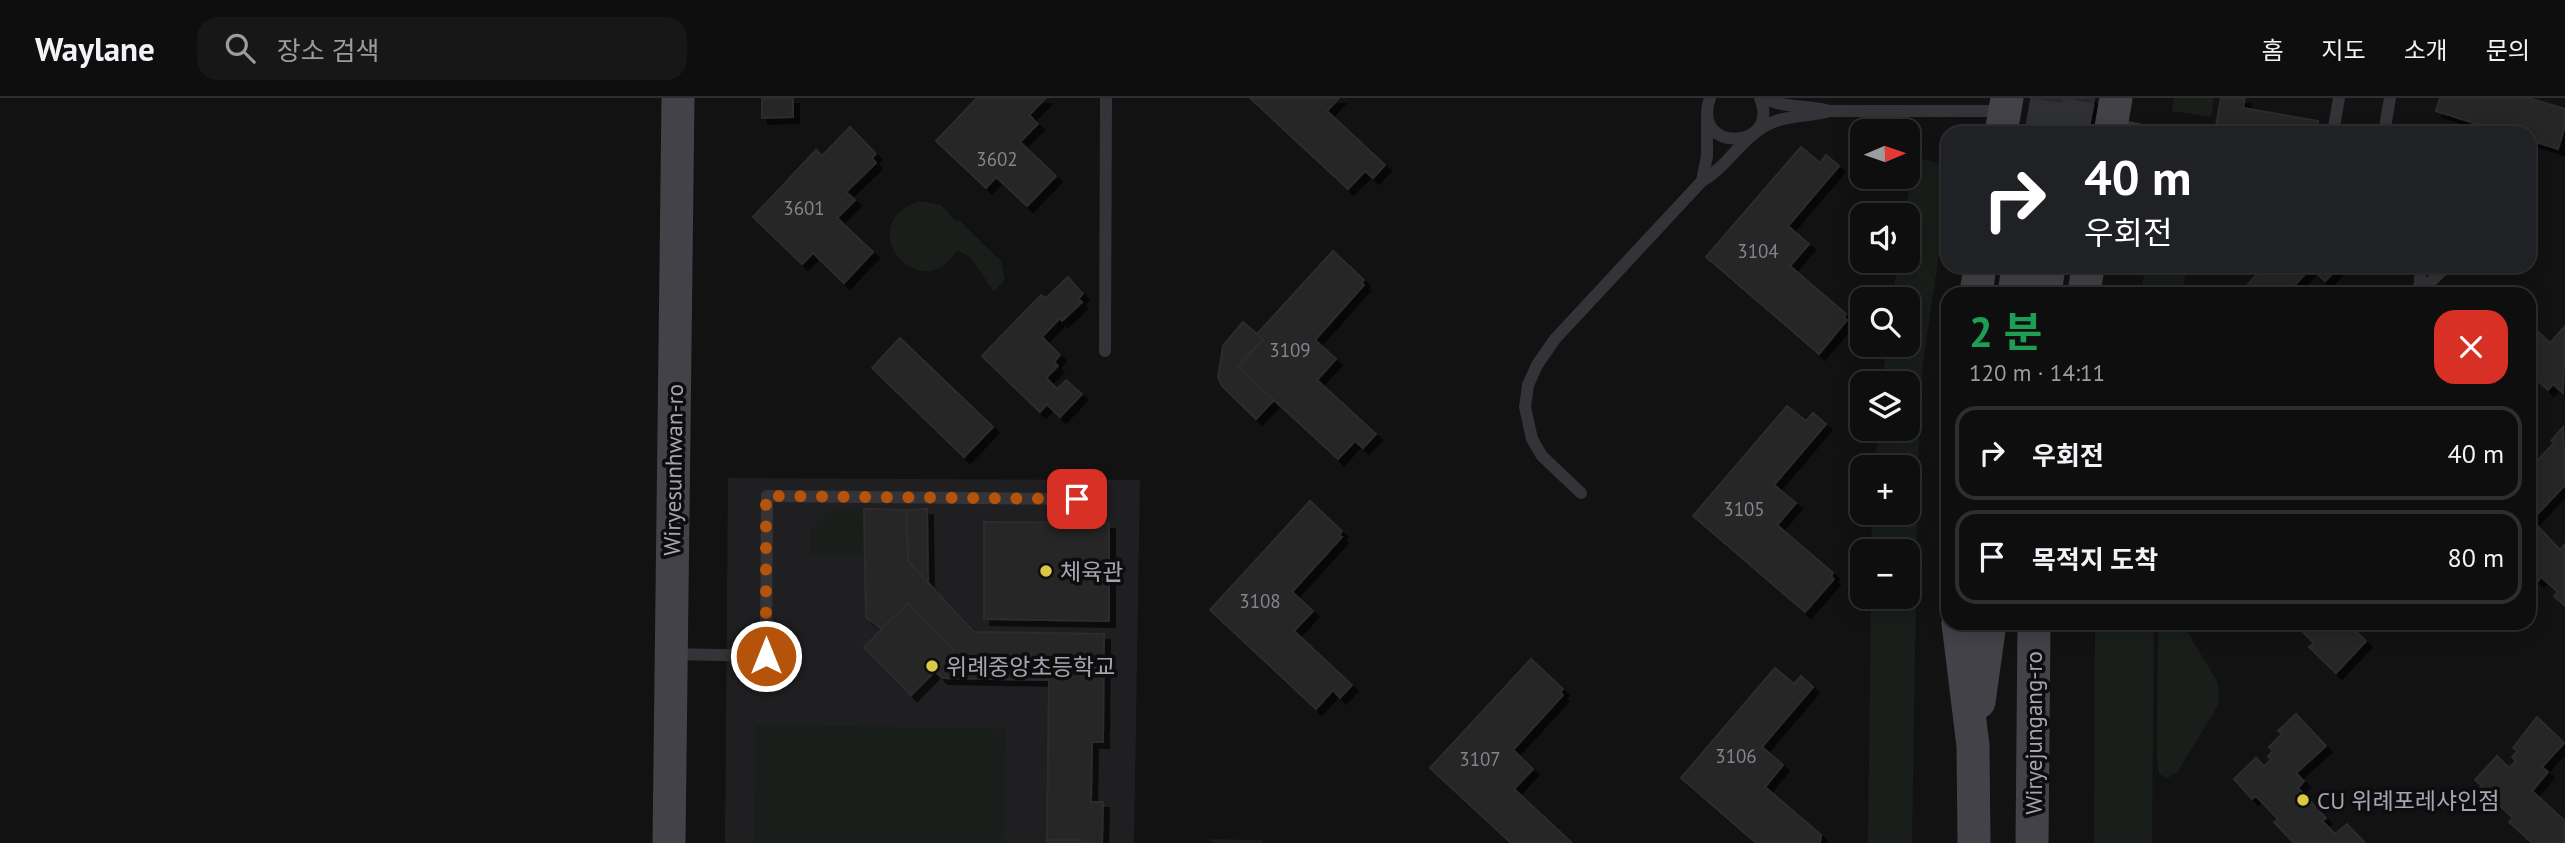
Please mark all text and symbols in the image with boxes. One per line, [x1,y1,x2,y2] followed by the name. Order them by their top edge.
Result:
[197,17,687,80] search box
[35,27,155,70] text: Waylane
[221,29,259,67] icon: search
[277,34,379,67] text: 장소 검색
[2261,35,2283,66] text: 홈
[2321,35,2366,66] text: 지도
[2404,35,2448,66] text: 소개
[2486,35,2530,66] text: 문의
[1850,119,1920,189] north arrow
[1850,119,1920,609] map controls
[2084,145,2191,209] text: 40 m
[976,147,1018,171] house number: 3602
[1969,154,2060,245] icon: right
[783,196,825,220] house number: 3601
[1850,203,1920,273] button: sound
[2084,211,2172,253] text: 우회전
[1737,239,1779,263] house number: 3104
[1850,287,1920,357] button: search
[1969,304,2042,359] text: 2 분
[2434,310,2508,384] button: close
[1269,338,1311,362] house number: 3109
[1969,358,2105,387] text: 120 m · 14:11
[1850,371,1920,441] button: layers
[657,384,689,556] street label: Wiryesunhwan-ro
[1973,434,2011,472] icon: right
[2448,437,2504,470] text: 40 m
[2032,439,2104,472] text: 우회전
[1850,455,1920,525] button: +
[1047,469,1107,529] pin
[1058,480,1096,518] icon: arrive
[1723,497,1765,521] house number: 3105
[1973,538,2011,576] icon: arrive
[1850,539,1920,609] button: −
[2448,541,2504,574] text: 80 m
[2032,543,2158,576] text: 목적지 도착
[1060,557,1123,586] place label: 체육관
[1038,563,1054,579] marker: 체육관
[1239,589,1281,613] house number: 3108
[729,619,803,693] position arrow
[2019,651,2048,815] street label: Wiryejungang-ro
[946,652,1115,681] place label: 위례중앙초등학교
[924,658,940,674] marker: 위례중앙초등학교
[1715,744,1757,768] house number: 3106
[1459,747,1501,771] house number: 3107
[2317,786,2499,815] place label: CU 위례포레샤인점
[2295,792,2311,808] marker: CU 위례포레샤인점

